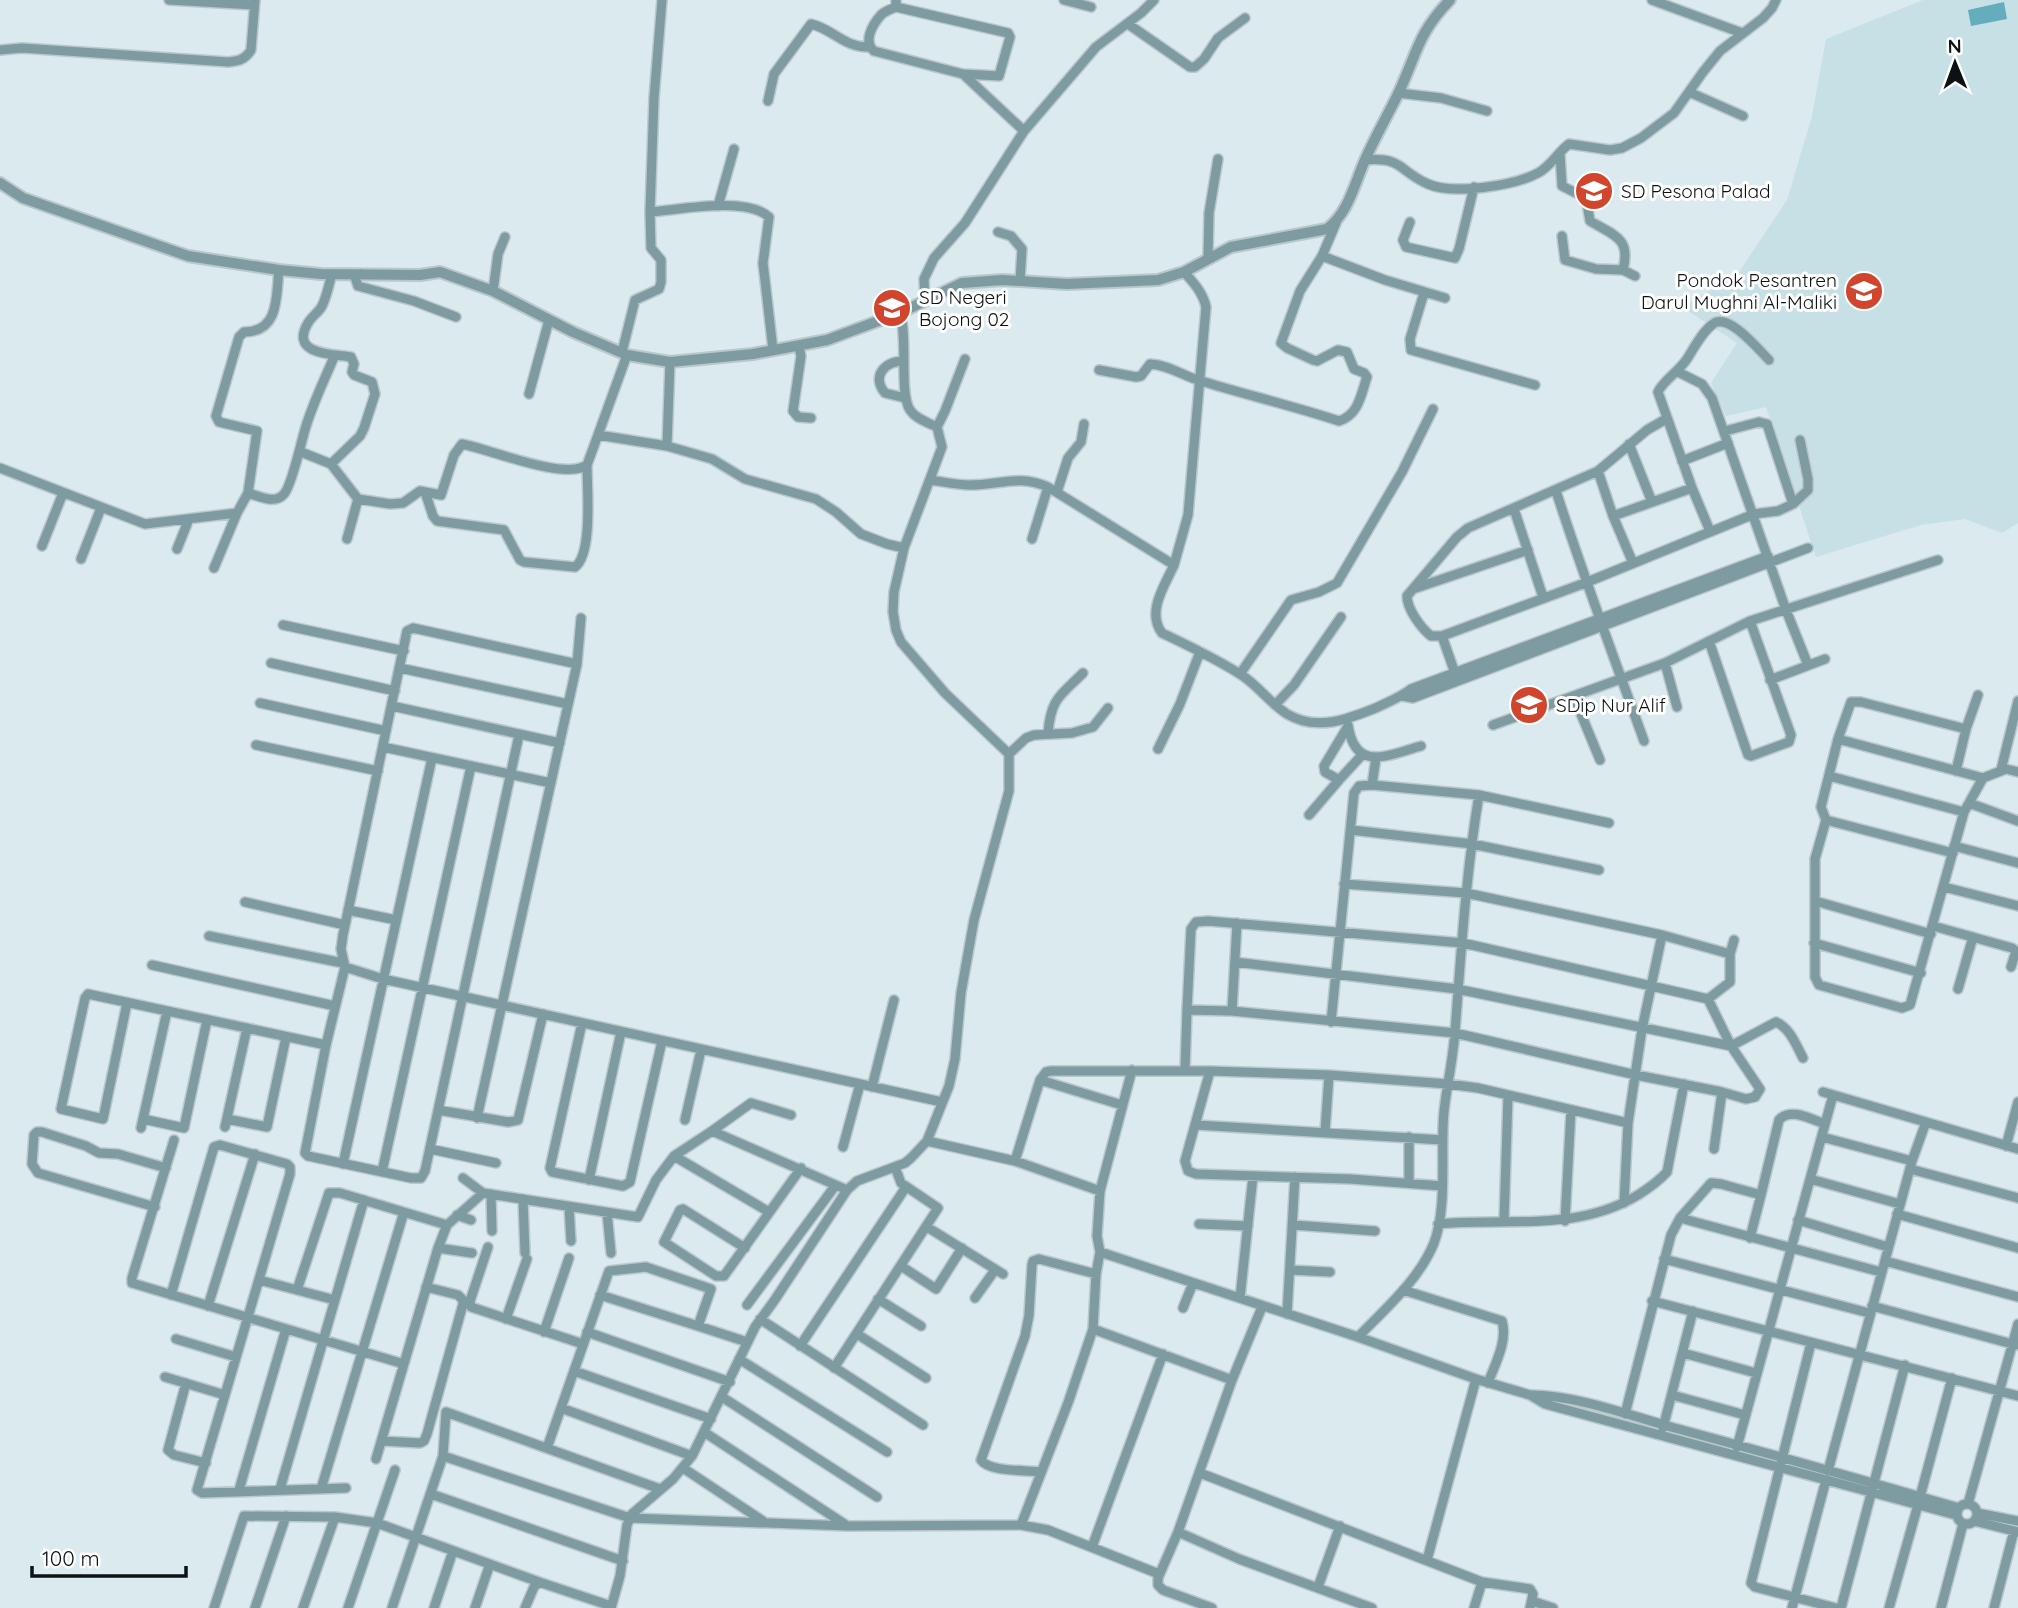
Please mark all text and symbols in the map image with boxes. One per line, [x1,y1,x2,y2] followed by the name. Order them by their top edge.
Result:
[1920,28,1990,98] north arrow
[1948,34,1962,58] text: N
[1573,170,1615,212] school or university icon: SD Pesona Palad
[1621,179,1771,203] place label: SD Pesona Palad
[1641,268,1837,314] place label: Pondok Pesantren Darul Mughni Al-Maliki
[1843,270,1885,312] school or university icon: Pondok Pesantren Darul Mughni Al-Maliki
[919,285,1009,331] place label: SD Negeri Bojong 02
[871,287,913,329] school or university icon: SD Negeri Bojong 02
[1508,684,1550,726] school or university icon: SDip Nur Alif
[1556,693,1666,717] place label: SDip Nur Alif
[32,1534,186,1578] scale bar
[42,1545,100,1571] text: 100 m

